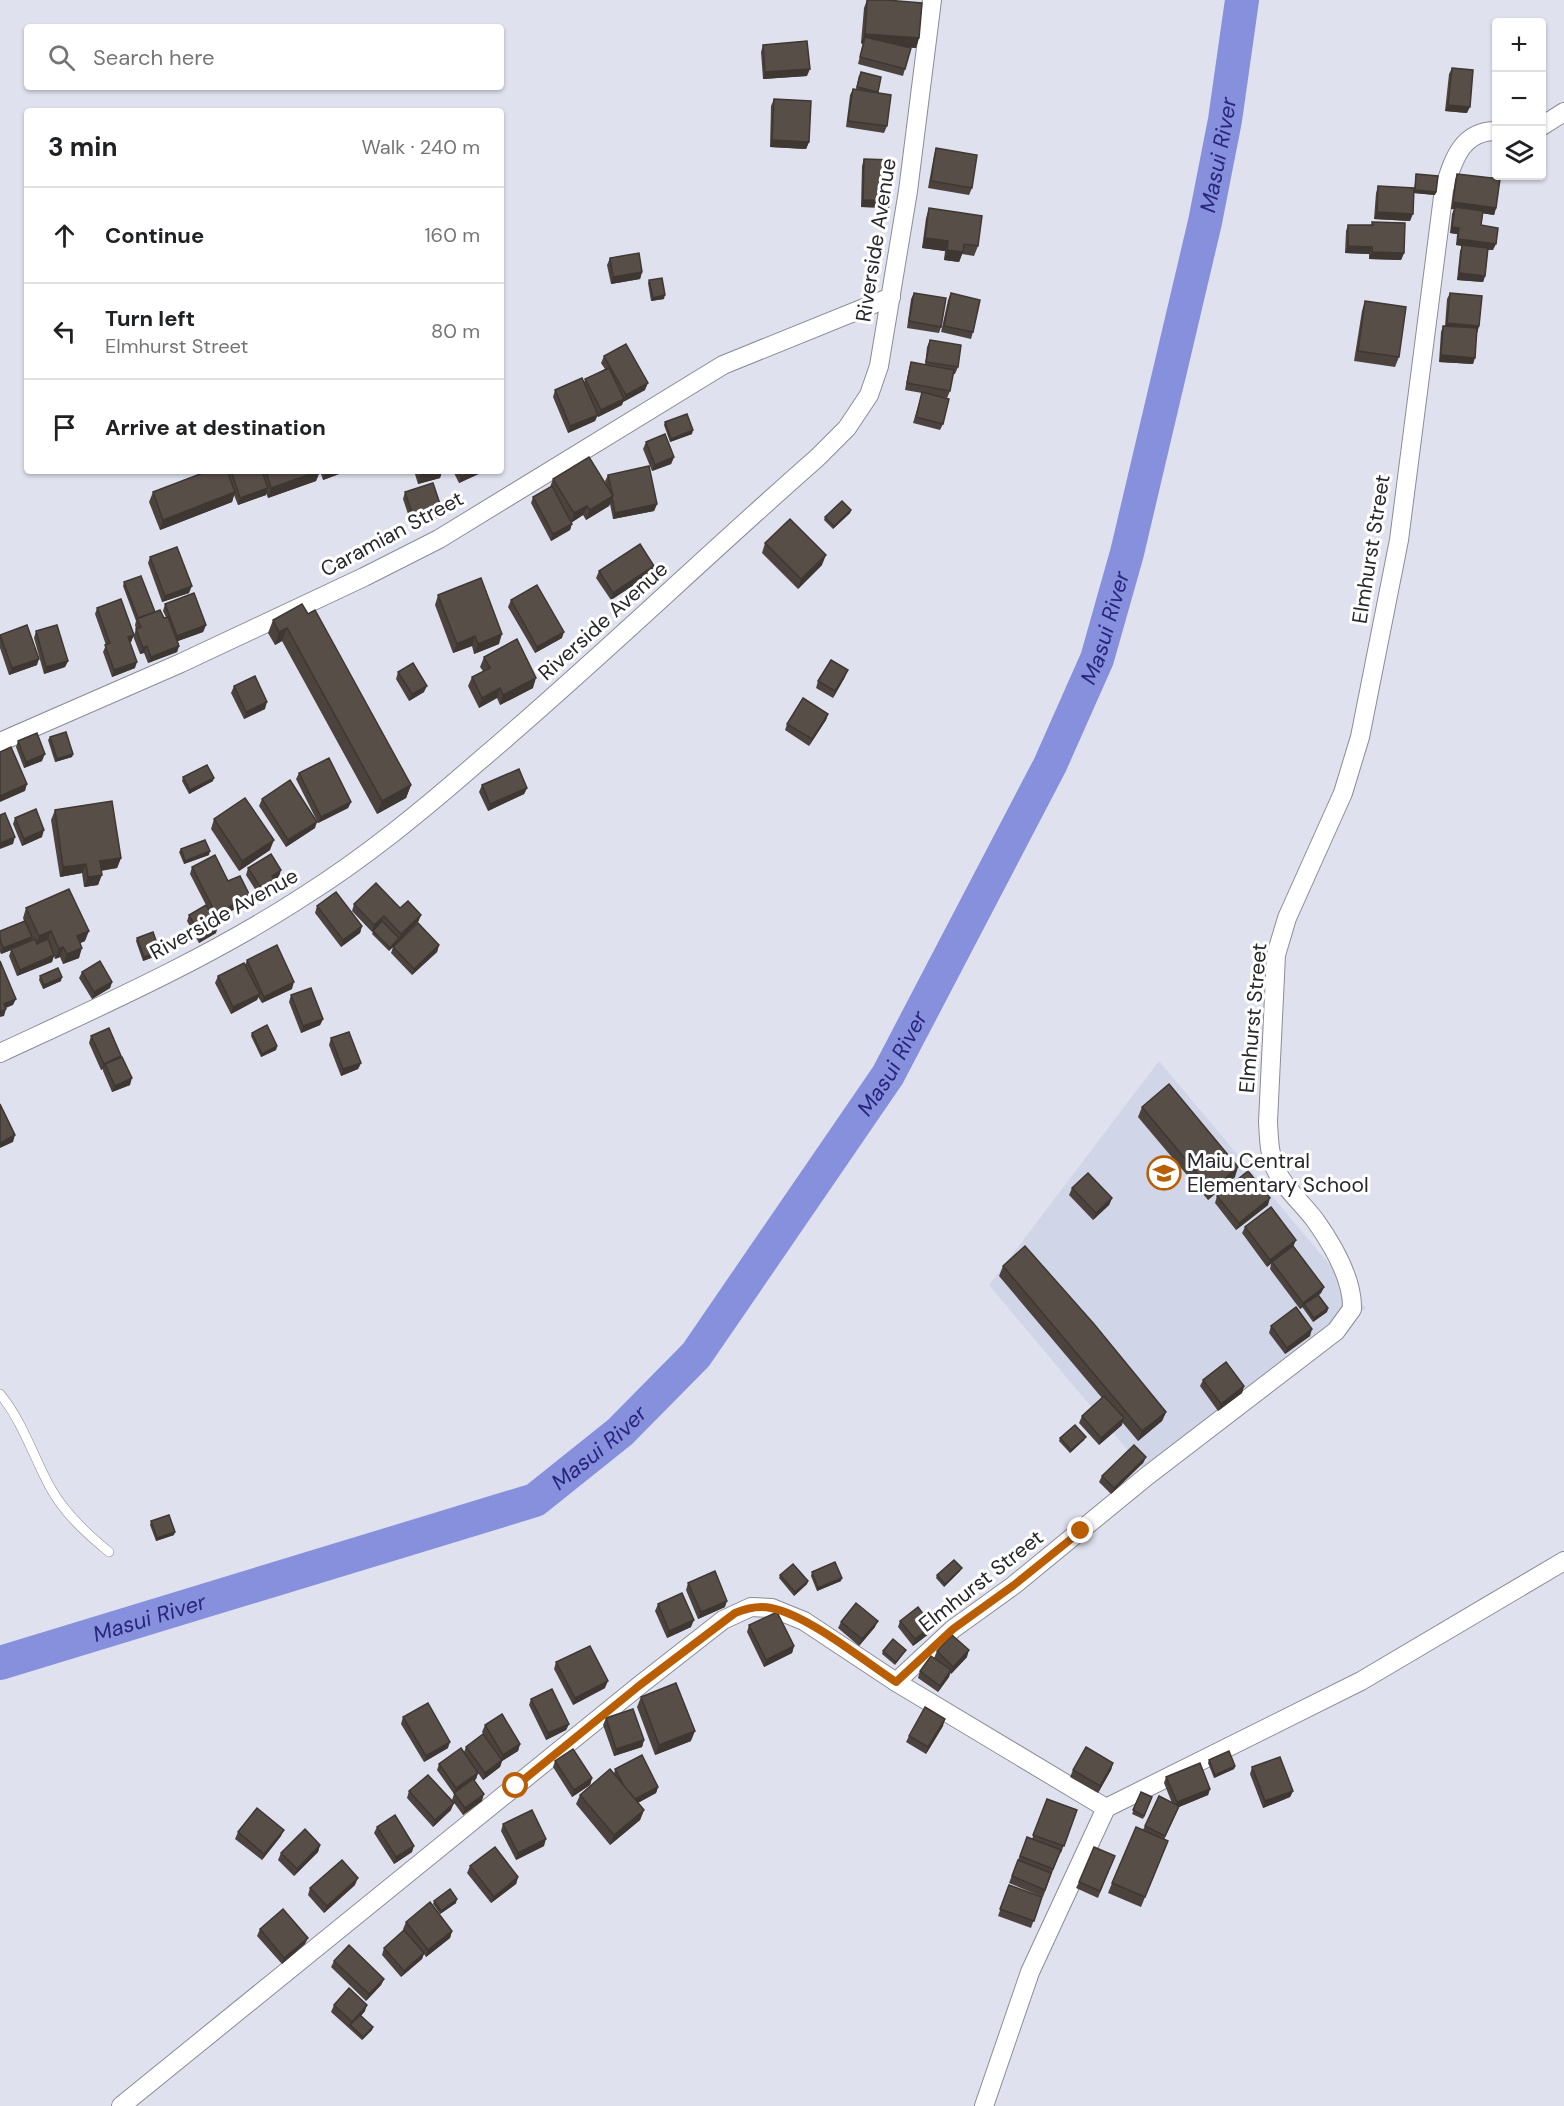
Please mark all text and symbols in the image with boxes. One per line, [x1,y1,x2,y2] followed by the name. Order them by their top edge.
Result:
[1492,18,1546,180] map controls
[1492,18,1546,72] button: +
[24,24,504,90] search box
[45,41,78,74] icon: search
[93,43,214,72] text: Search here
[1492,72,1546,126] button: −
[1193,95,1243,215] water label: Masui River
[1492,126,1546,180] button: layers
[48,130,117,164] text: 3 min
[361,134,480,160] text: Walk · 240 m
[849,156,903,324] street label: Riverside Avenue
[48,219,81,252] icon: ahead
[105,221,204,250] text: Continue
[424,222,480,248] text: 160 m
[105,304,195,333] text: Turn left
[48,315,81,348] icon: left
[431,318,480,344] text: 80 m
[105,333,248,359] text: Elmhurst Street
[48,411,81,444] icon: arrive
[105,413,326,442] text: Arrive at destination
[1345,472,1397,626] street label: Elmhurst Street
[316,485,468,583] street label: Caramian Street
[532,555,674,687] street label: Riverside Avenue
[1074,567,1136,689] water label: Masui River
[145,862,303,966] street label: Riverside Avenue
[1232,942,1274,1094] street label: Elmhurst Street
[850,1005,934,1122] water label: Masui River
[1187,1147,1369,1199] place label: Maiu Central Elementary School
[1146,1155,1182,1191] school or university icon: Maiu Central Elementary School
[545,1399,654,1496] water label: Masui River
[1067,1517,1093,1543] route end
[913,1524,1049,1638] street label: Elmhurst Street
[89,1587,210,1649] water label: Masui River
[502,1772,528,1798] route start

